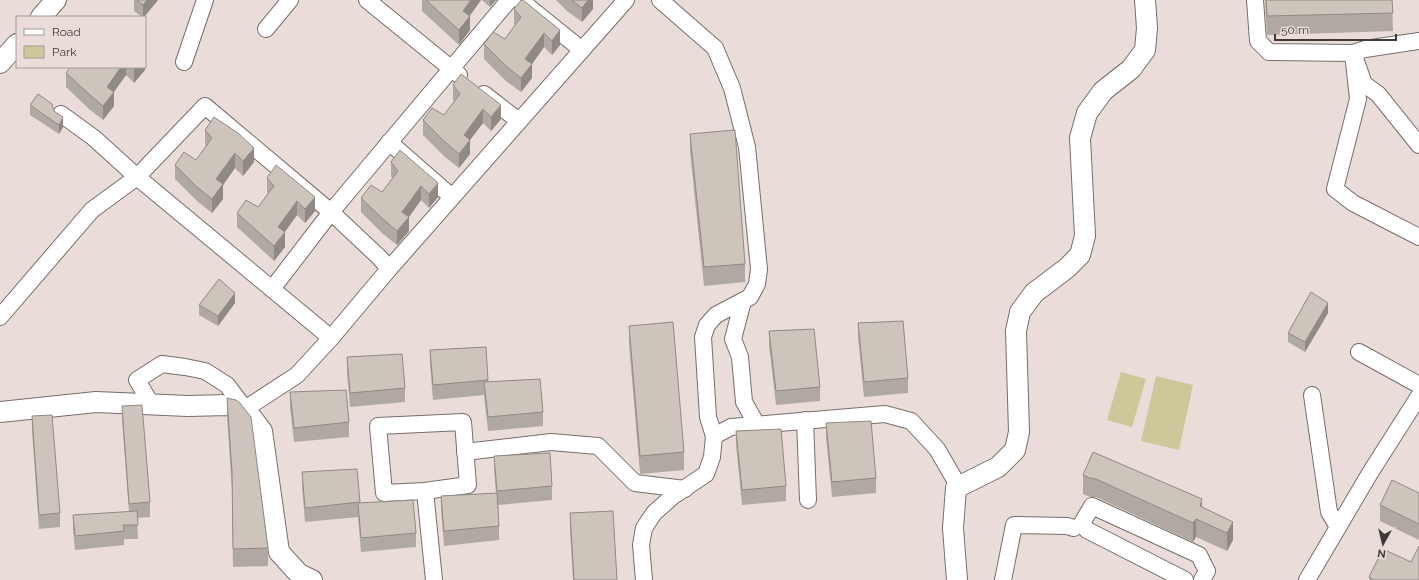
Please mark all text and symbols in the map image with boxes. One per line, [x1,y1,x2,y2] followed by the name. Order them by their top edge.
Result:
[16,16,146,68] legend
[1275,16,1396,42] scale bar
[1281,23,1309,37] text: 50 m
[52,25,81,39] text: Road
[52,45,77,59] text: Park
[1363,524,1403,564] north arrow
[1377,546,1387,560] text: N

